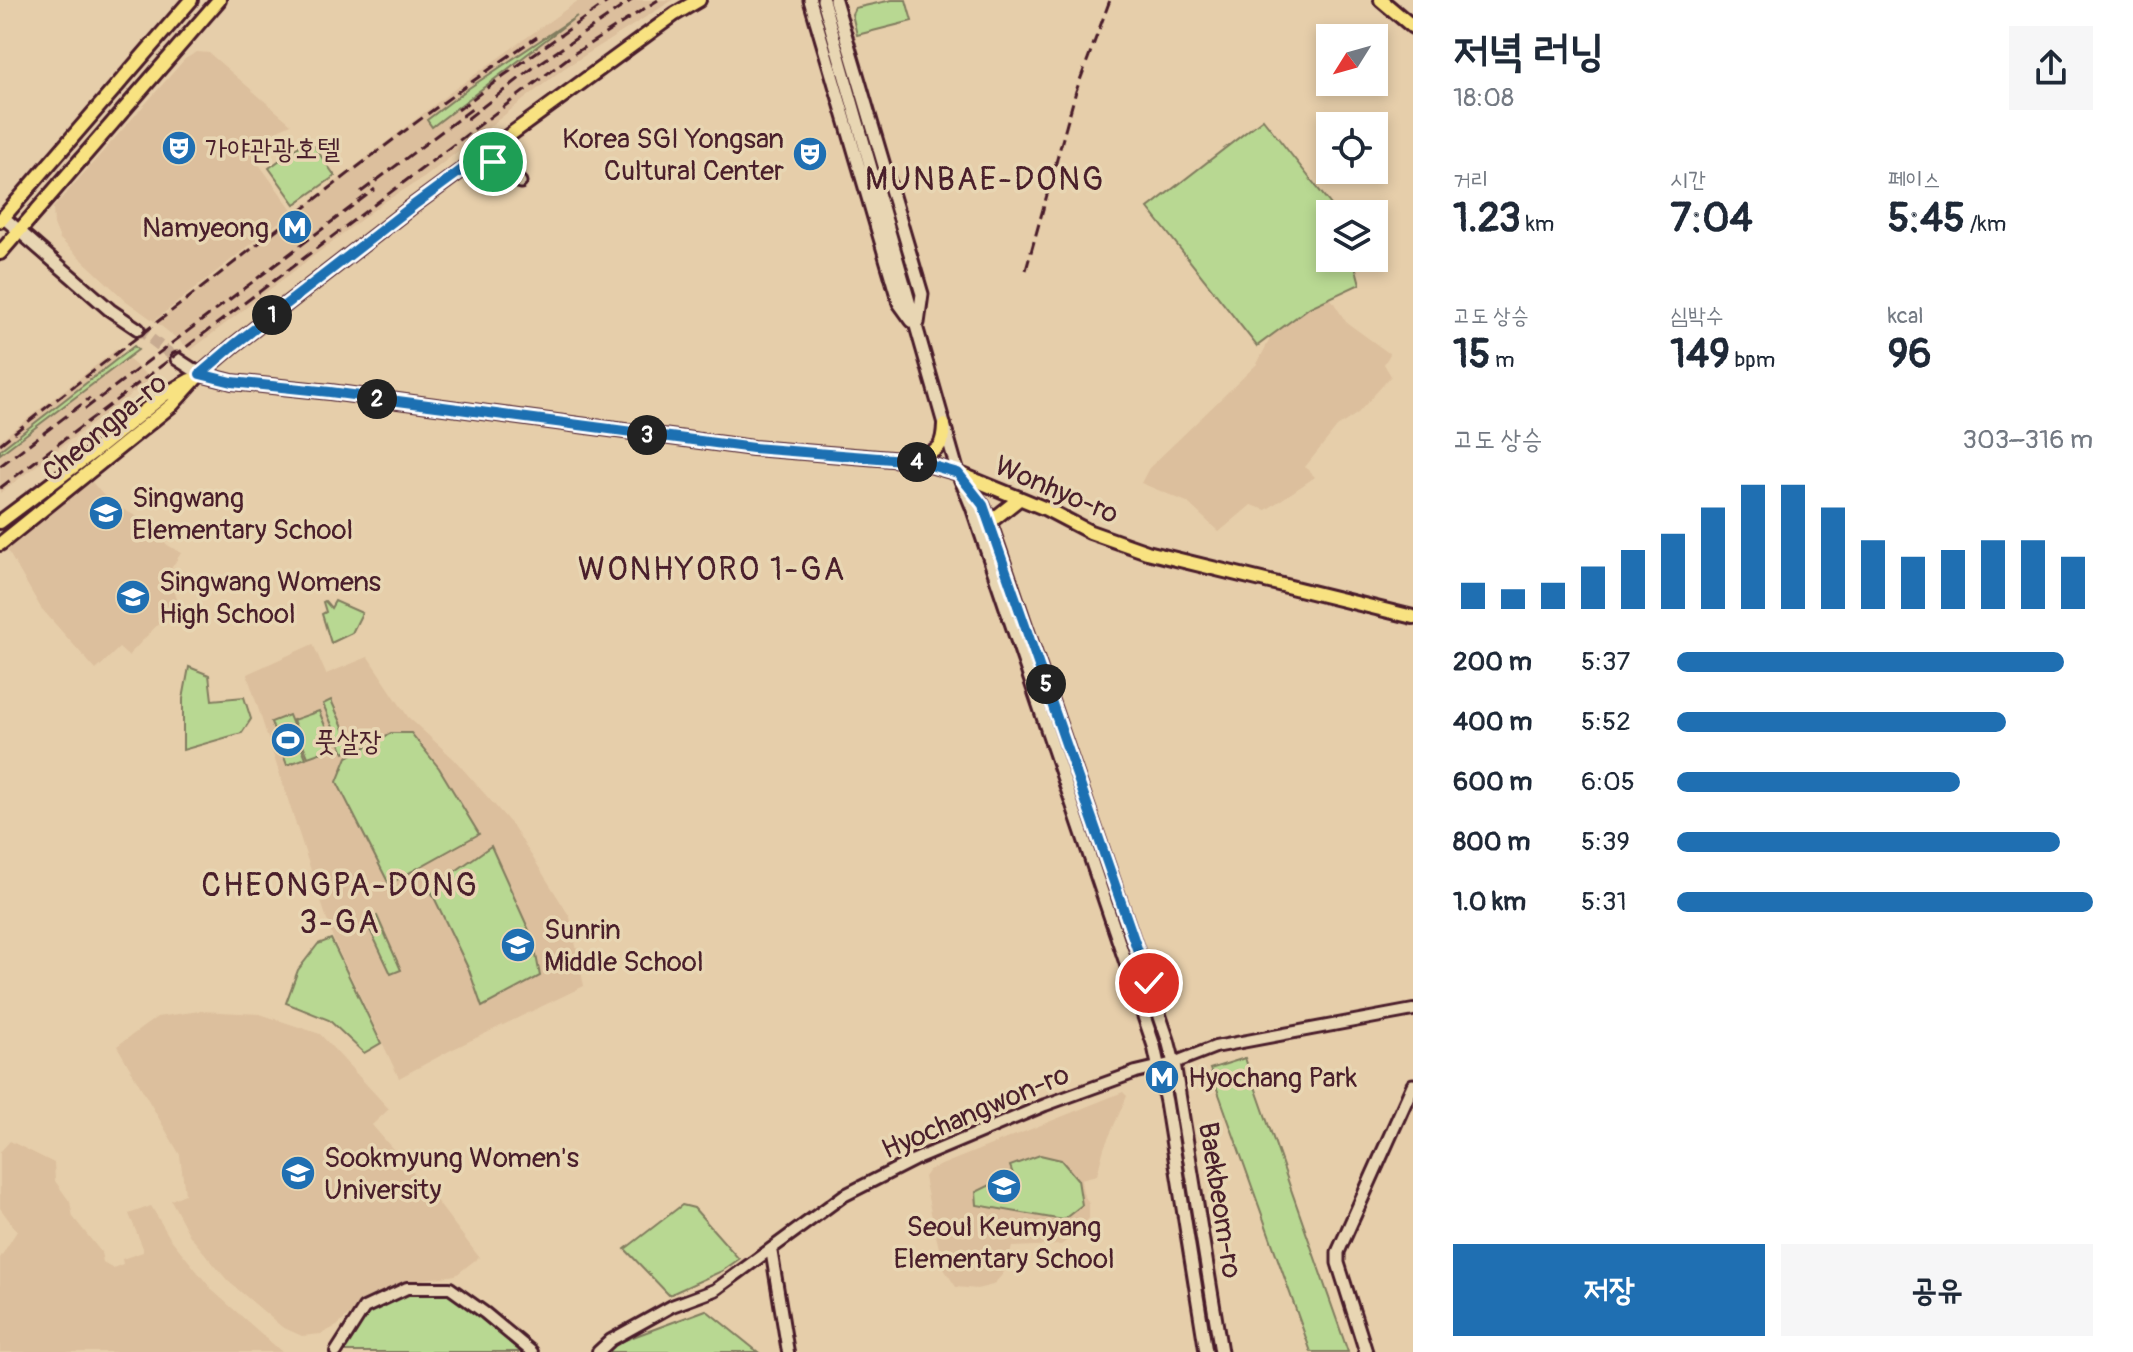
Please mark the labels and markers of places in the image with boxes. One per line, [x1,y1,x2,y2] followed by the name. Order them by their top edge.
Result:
[562,122,784,189] place label: Korea SGI Yongsan Cultural Center
[459,128,527,196] pin
[160,129,198,167] theatre icon: 가야관광호텔
[205,132,340,167] place label: 가야관광호텔
[791,135,829,173] theatre icon: Korea SGI Yongsan Cultural Center
[276,208,314,246] metro station icon: Namyeong
[142,211,269,246] place label: Namyeong
[252,295,292,335] pin: 1
[357,379,397,419] pin: 2
[627,415,667,455] pin: 3
[897,442,937,482] pin: 4
[132,481,353,548] place label: Singwang Elementary School
[87,494,125,532] school or university icon: Singwang Elementary School
[159,565,382,632] place label: Singwang Womens High School
[114,578,152,616] school or university icon: Singwang Womens High School
[1026,664,1066,704] pin: 5
[269,721,307,759] sports icon: 풋살장
[314,724,382,759] place label: 풋살장
[544,913,704,980] place label: Sunrin Middle School
[499,926,537,964] school or university icon: Sunrin Middle School
[1115,949,1183,1017] pin
[1143,1058,1181,1096] metro station icon: Hyochang Park
[1188,1061,1358,1096] place label: Hyochang Park
[324,1141,580,1208] place label: Sookmyung Women's University
[279,1154,317,1192] school or university icon: Sookmyung Women's University
[985,1167,1023,1205] school or university icon: Seoul Keumyang Elementary School
[893,1210,1115,1277] place label: Seoul Keumyang Elementary School

